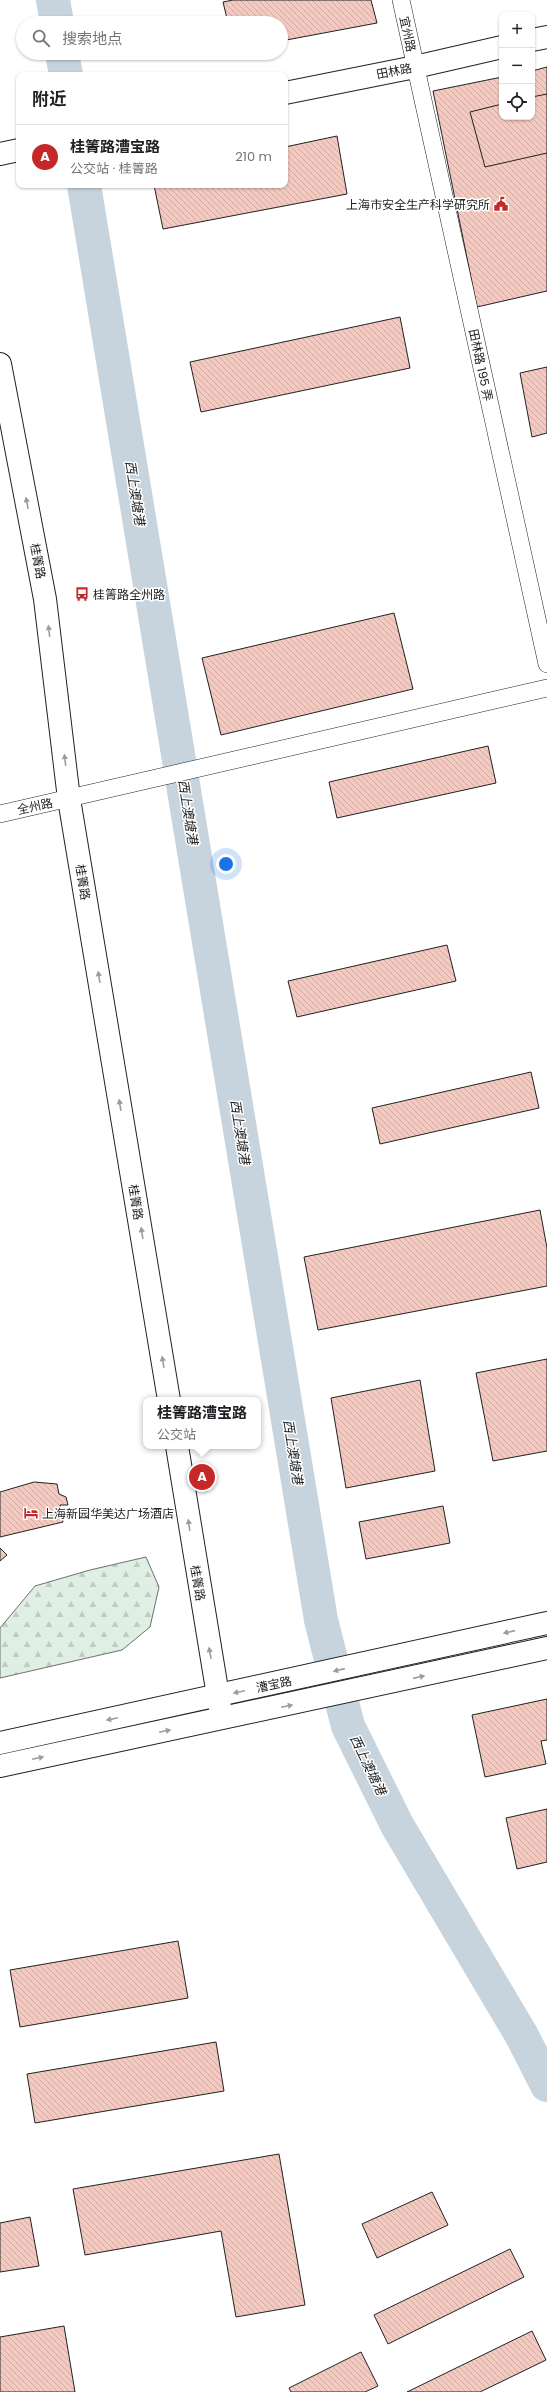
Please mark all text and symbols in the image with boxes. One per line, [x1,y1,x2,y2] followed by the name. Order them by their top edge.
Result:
[499,12,535,120] map controls
[499,12,535,48] button: +
[396,15,420,53] street label: 宜州路
[16,16,288,60] search box
[30,27,52,49] icon: search
[62,28,122,49] text: 搜索地点
[499,48,535,84] button: −
[375,59,413,83] street label: 田林路
[499,84,535,120] button: locate
[32,87,66,111] text: 附近
[70,136,160,157] text: 桂箐路漕宝路
[40,147,50,166] text: A
[235,147,272,166] text: 210 m
[70,159,158,178] text: 公交站 · 桂箐路
[346,196,490,213] place label: 上海市安全生产科学研究所
[493,196,509,212] public building icon: 上海市安全生产科学研究所
[465,327,497,403] street label: 田林路 195 弄
[121,459,150,529] water label: 西上澳塘港
[23,497,29,509] one-way arrow
[26,542,50,580] street label: 桂箐路
[74,586,90,602] bus stop icon: 桂箐路全州路
[93,586,165,603] place label: 桂箐路全州路
[46,625,52,637] one-way arrow
[61,754,68,766] one-way arrow
[174,778,203,848] water label: 西上澳塘港
[16,794,54,818] street label: 全州路
[216,854,236,874] your location
[72,863,94,901] street label: 桂箐路
[96,971,102,983] one-way arrow
[226,1098,255,1168] water label: 西上澳塘港
[117,1099,123,1111] one-way arrow
[125,1183,147,1221] street label: 桂箐路
[138,1227,144,1239] one-way arrow
[160,1355,166,1368] one-way arrow
[143,1397,261,1449] popup
[157,1402,247,1423] text: 桂箐路漕宝路
[279,1418,308,1488] water label: 西上澳塘港
[157,1425,196,1444] text: 公交站
[189,1462,215,1492] pin: A
[23,1505,39,1521] hotel icon: 上海新园华美达广场酒店
[42,1505,174,1522] place label: 上海新园华美达广场酒店
[186,1519,192,1531] one-way arrow
[187,1564,209,1602] street label: 桂箐路
[503,1629,515,1635] one-way arrow
[207,1647,213,1659] one-way arrow
[333,1668,345,1674] one-way arrow
[255,1672,293,1696] street label: 漕宝路
[412,1674,425,1680] one-way arrow
[233,1689,246,1695] one-way arrow
[281,1702,293,1708] one-way arrow
[106,1716,119,1722] one-way arrow
[159,1728,171,1734] one-way arrow
[345,1732,392,1800] water label: 西上澳塘港
[32,1755,44,1761] one-way arrow

